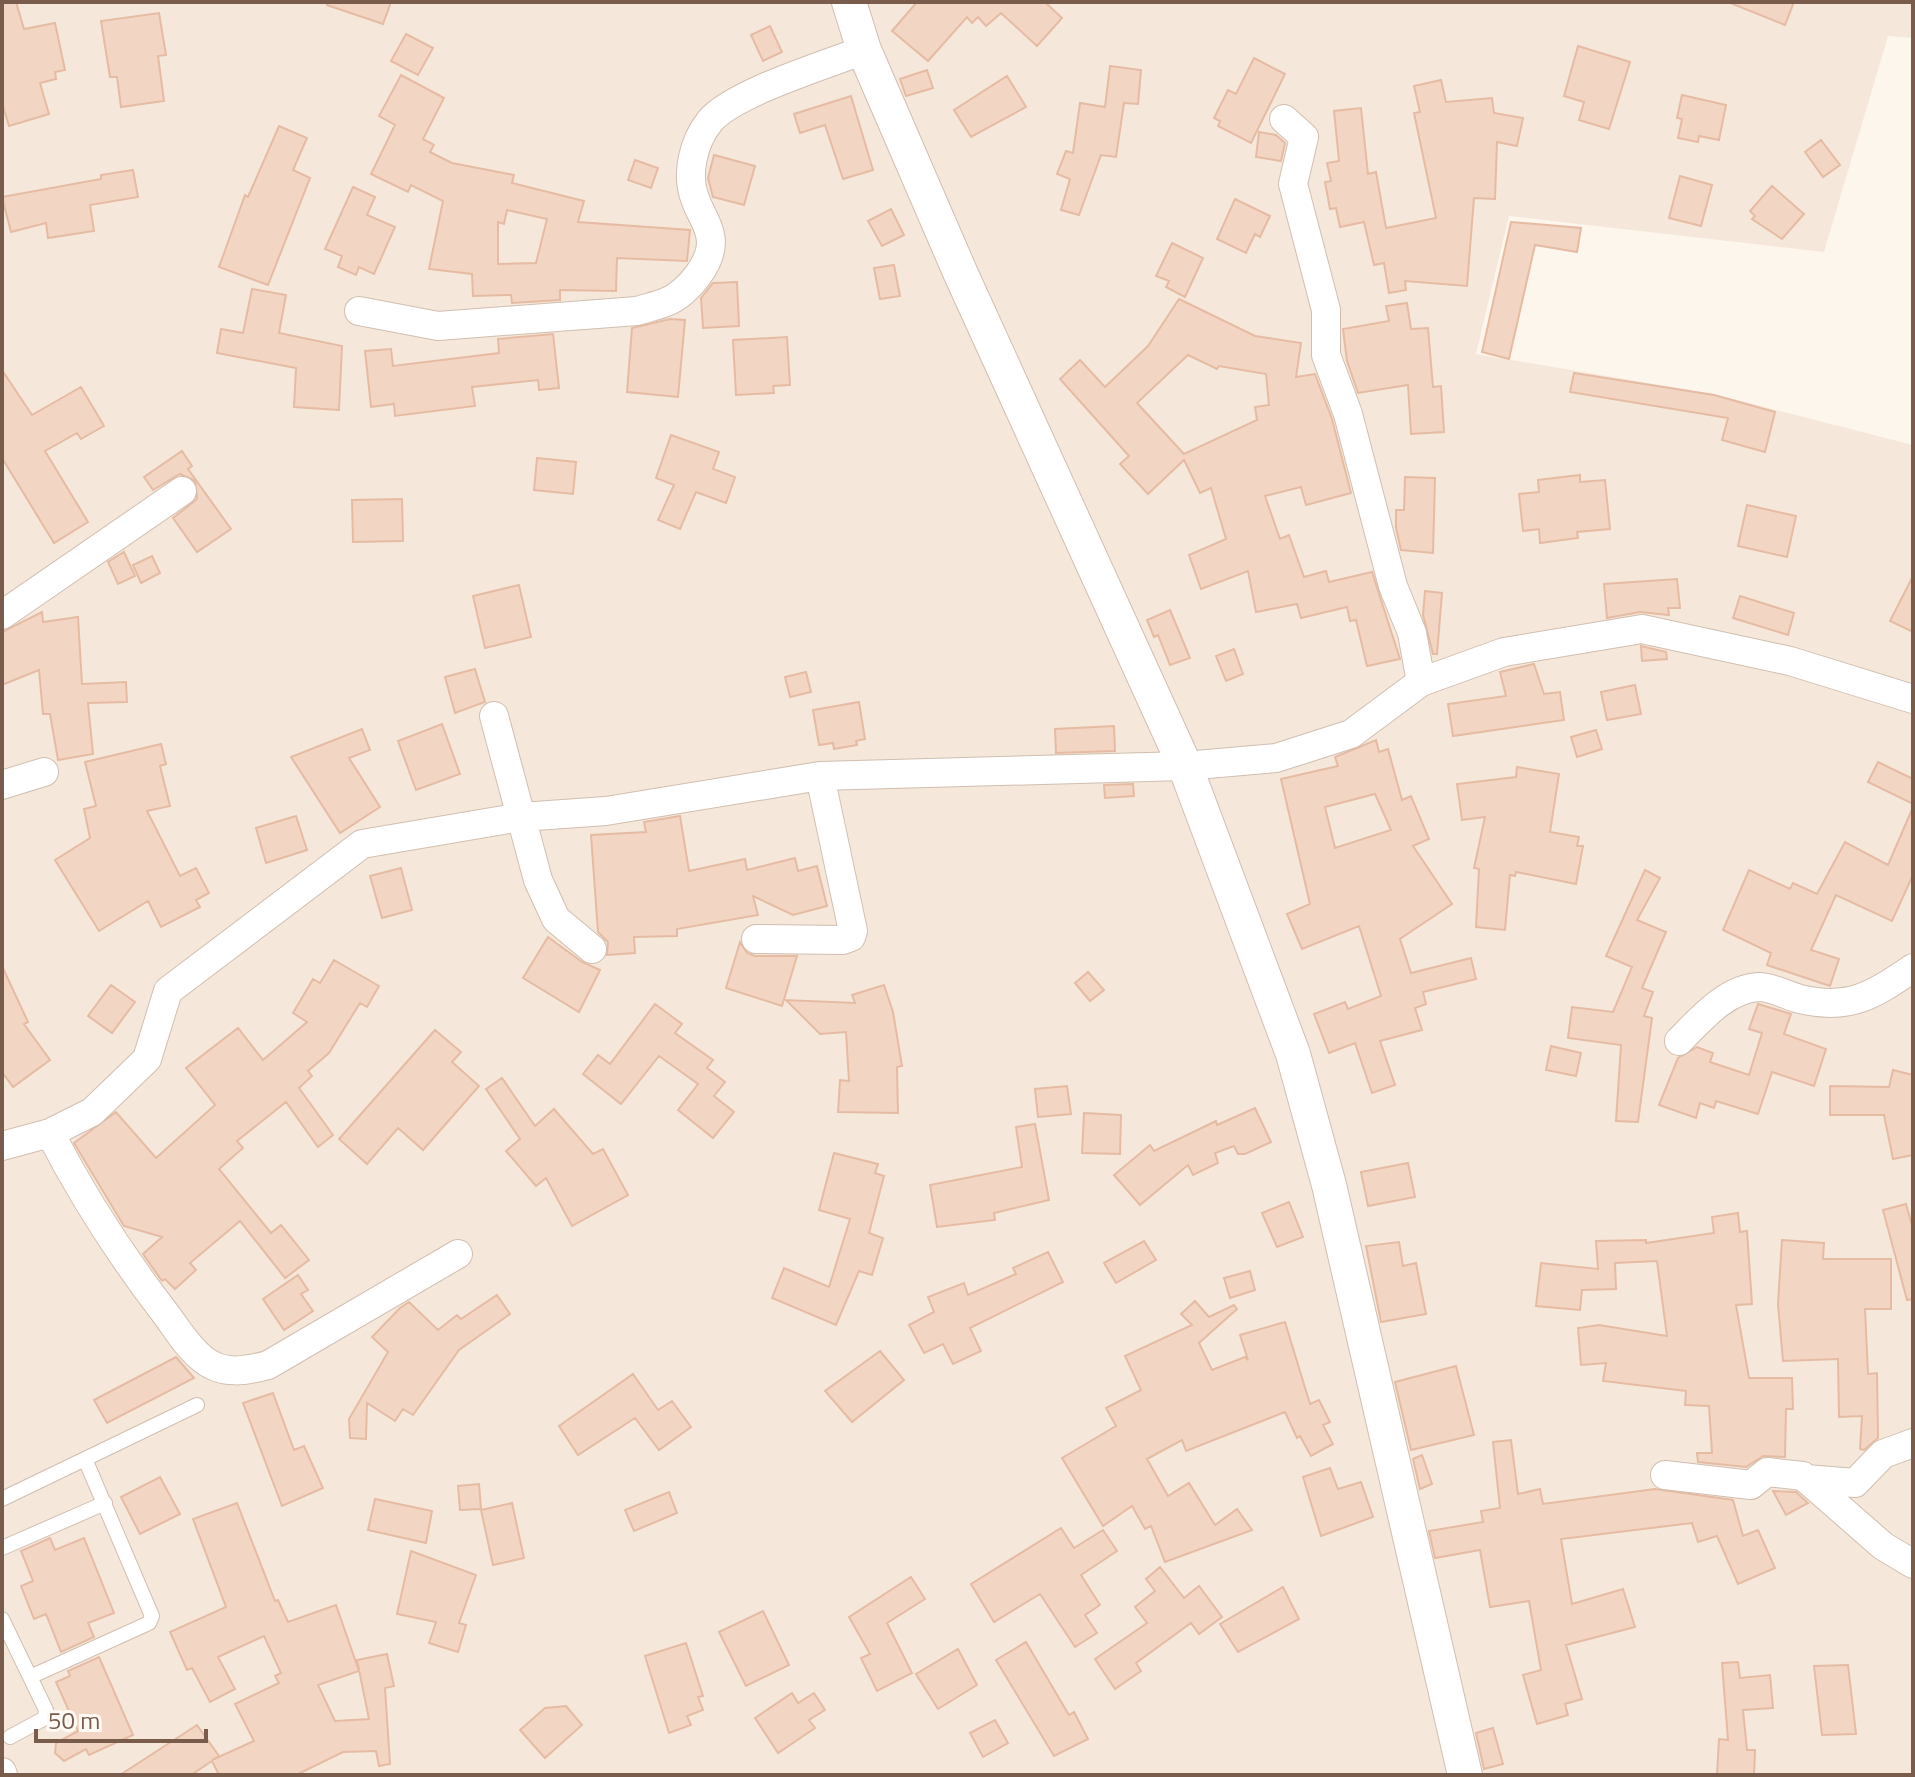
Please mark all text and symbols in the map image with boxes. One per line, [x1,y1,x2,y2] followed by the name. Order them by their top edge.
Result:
[36,1693,206,1743] scale bar
[48,1702,100,1738] text: 50 m

